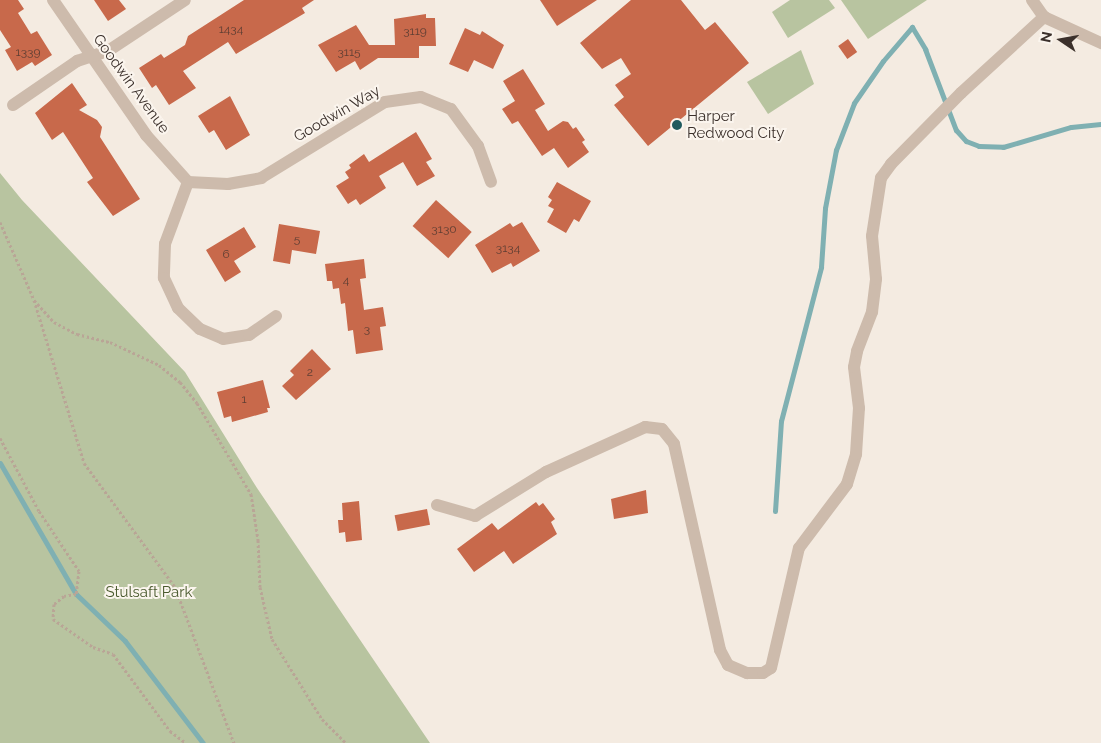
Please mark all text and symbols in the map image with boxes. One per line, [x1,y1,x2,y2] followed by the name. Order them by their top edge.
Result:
[1036,15,1086,65] north arrow
[219,23,243,37] house number: 1434
[403,25,427,39] house number: 3119
[1037,30,1055,44] text: N
[89,31,173,137] street label: Goodwin Avenue
[16,46,40,60] house number: 1339
[337,46,361,60] house number: 3115
[291,82,383,146] street label: Goodwin Way
[687,107,784,142] place label: Harper Redwood City
[671,119,683,131] marker: Harper Redwood City
[431,223,457,237] house number: 3130
[294,233,300,247] house number: 5
[496,242,520,256] house number: 3134
[222,248,230,262] house number: 6
[343,274,349,288] house number: 4
[364,323,370,337] house number: 3
[307,366,313,380] house number: 2
[241,393,247,407] house number: 1
[106,584,192,602] park label: Stulsaft Park

